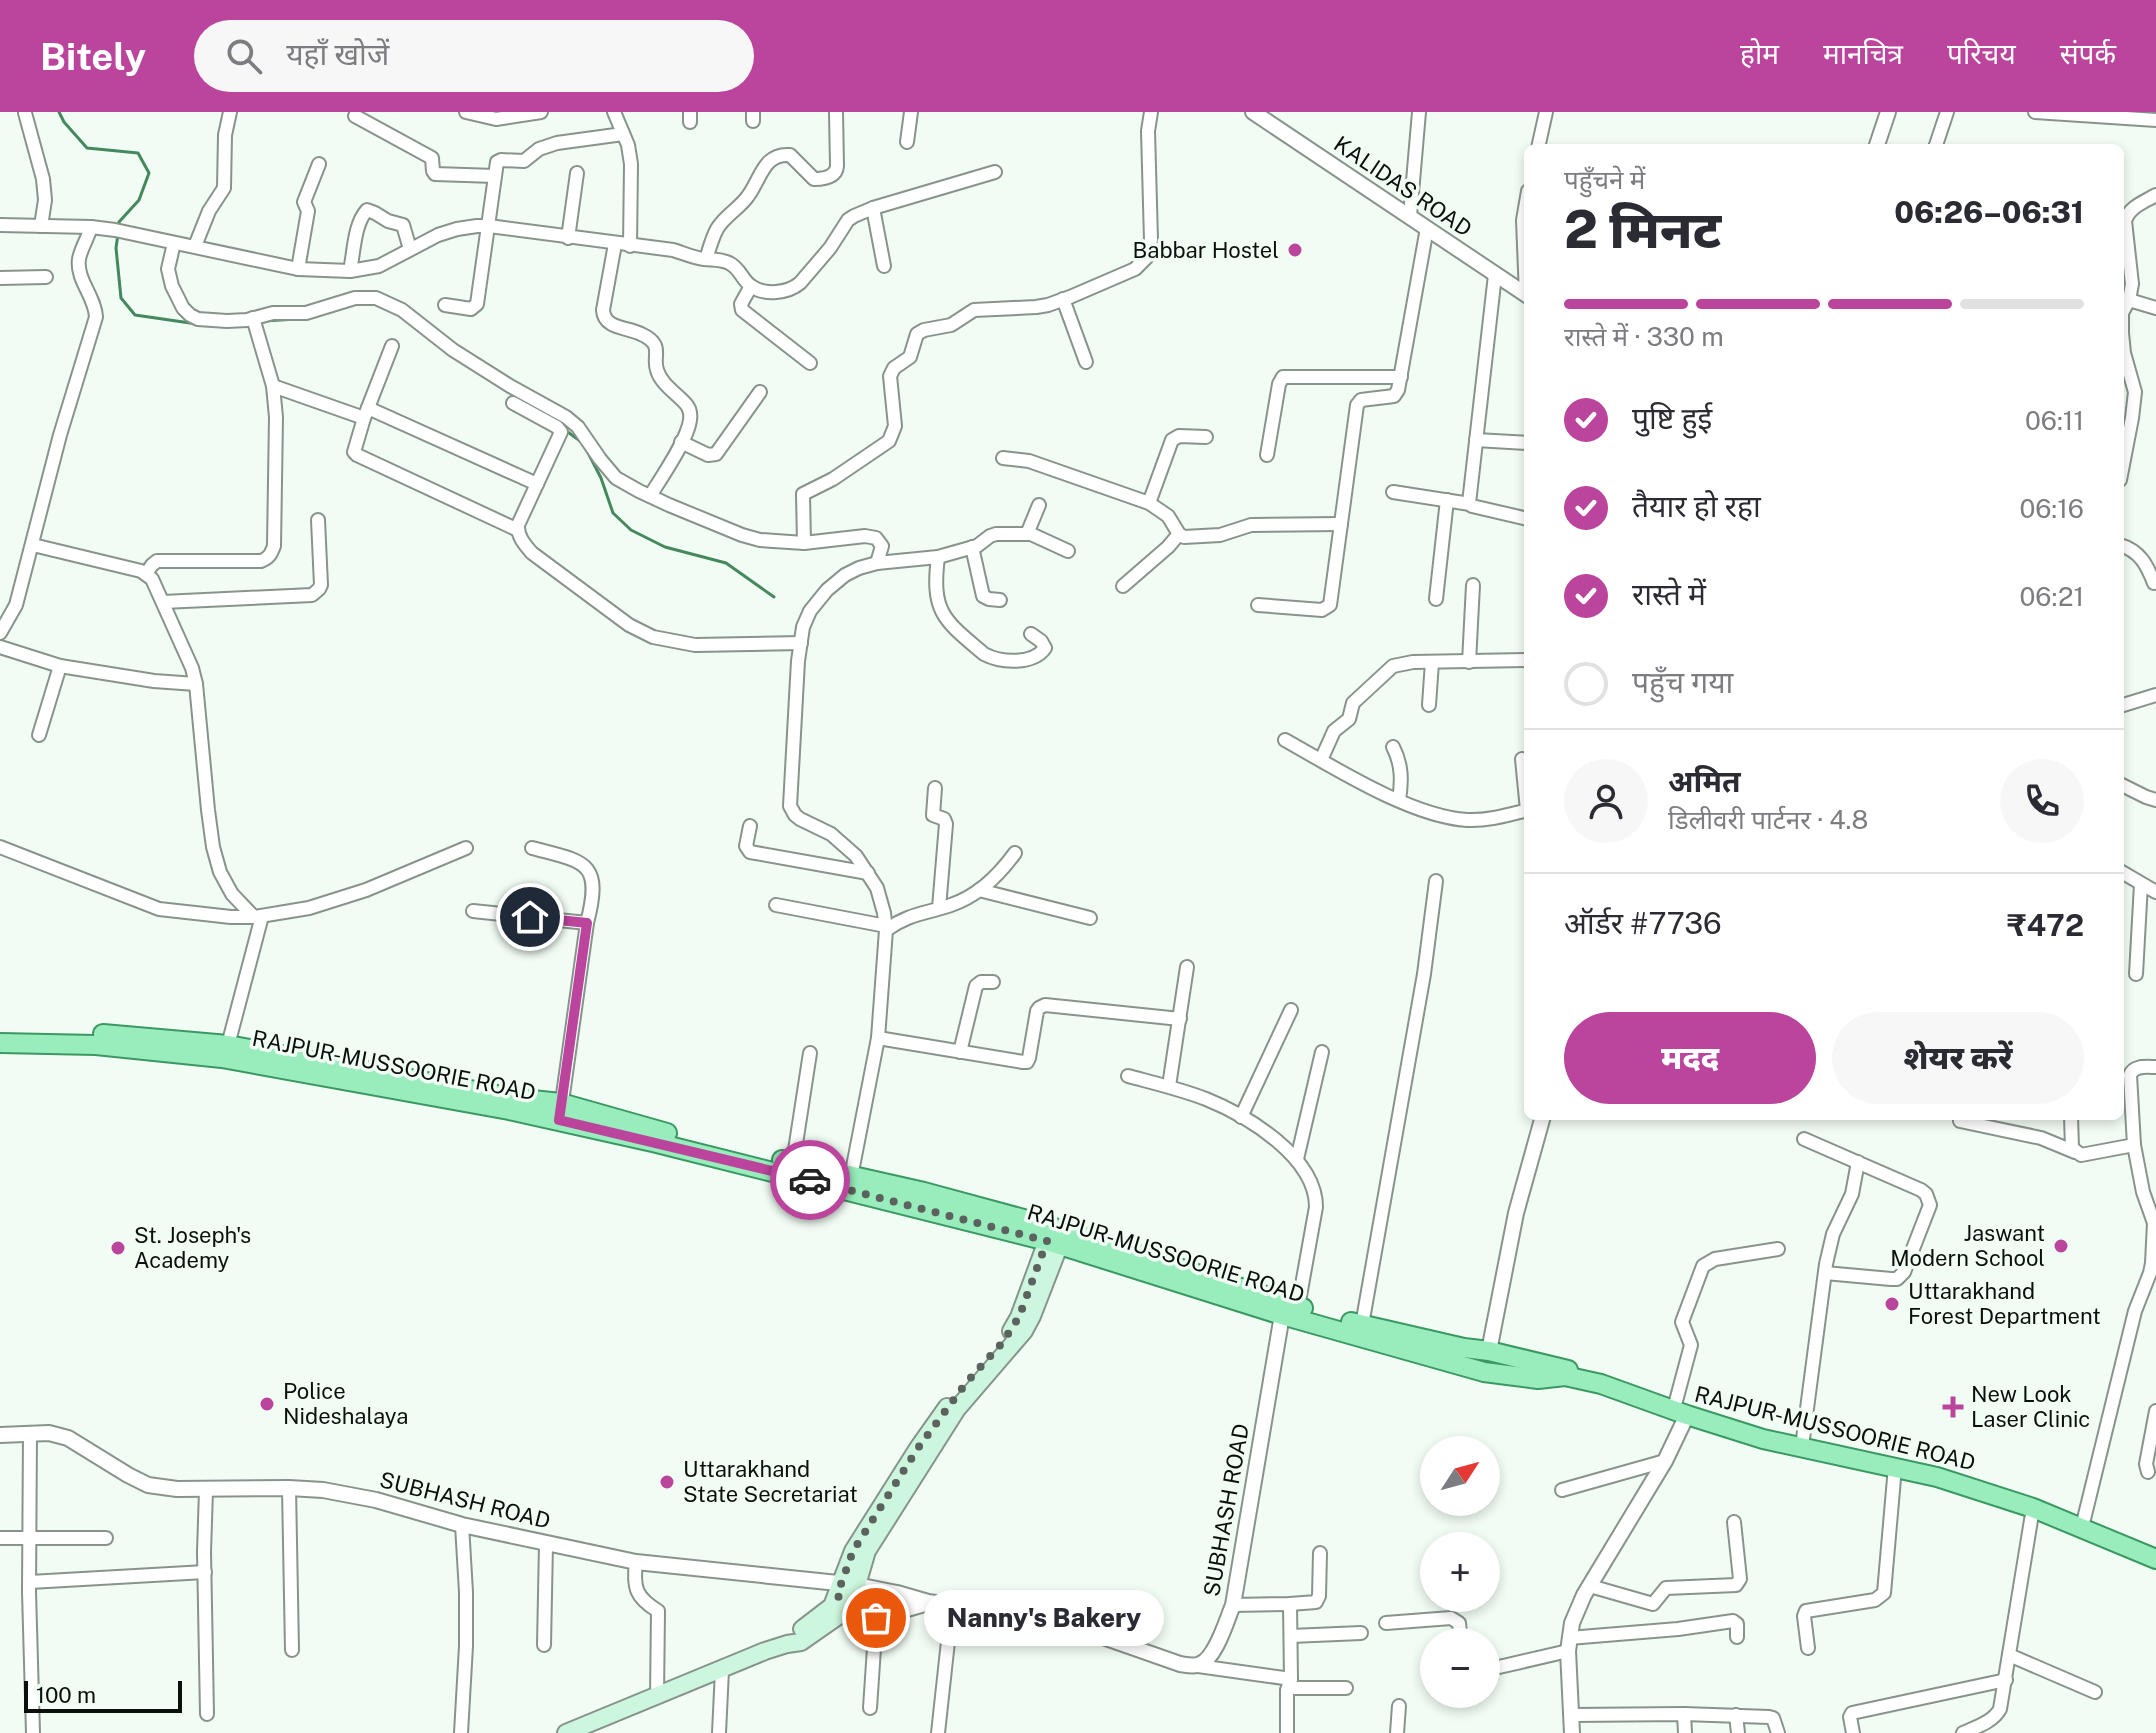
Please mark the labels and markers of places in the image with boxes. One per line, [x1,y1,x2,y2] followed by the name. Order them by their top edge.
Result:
[1133,237,1279,263] place label: Babbar Hostel
[1286,241,1304,259] marker: Babbar Hostel
[496,883,564,951] pin
[1890,1220,2045,1271] place label: Jaswant Modern School
[134,1222,251,1273] place label: St. Joseph's Academy
[2052,1237,2070,1255] marker: Jaswant Modern School
[109,1239,127,1257] marker: St. Joseph's Academy
[1908,1278,2101,1329] place label: Uttarakhand Forest Department
[1883,1295,1901,1313] marker: Uttarakhand Forest Department
[283,1378,409,1429] place label: Police Nideshalaya
[1971,1381,2090,1432] place label: New Look Laser Clinic
[258,1395,276,1413] marker: Police Nideshalaya
[1942,1396,1964,1418] marker: New Look Laser Clinic
[683,1456,858,1507] place label: Uttarakhand State Secretariat
[658,1473,676,1491] marker: Uttarakhand State Secretariat
[842,1584,910,1652] pin
[924,1590,1164,1646] callout: Nanny's Bakery

